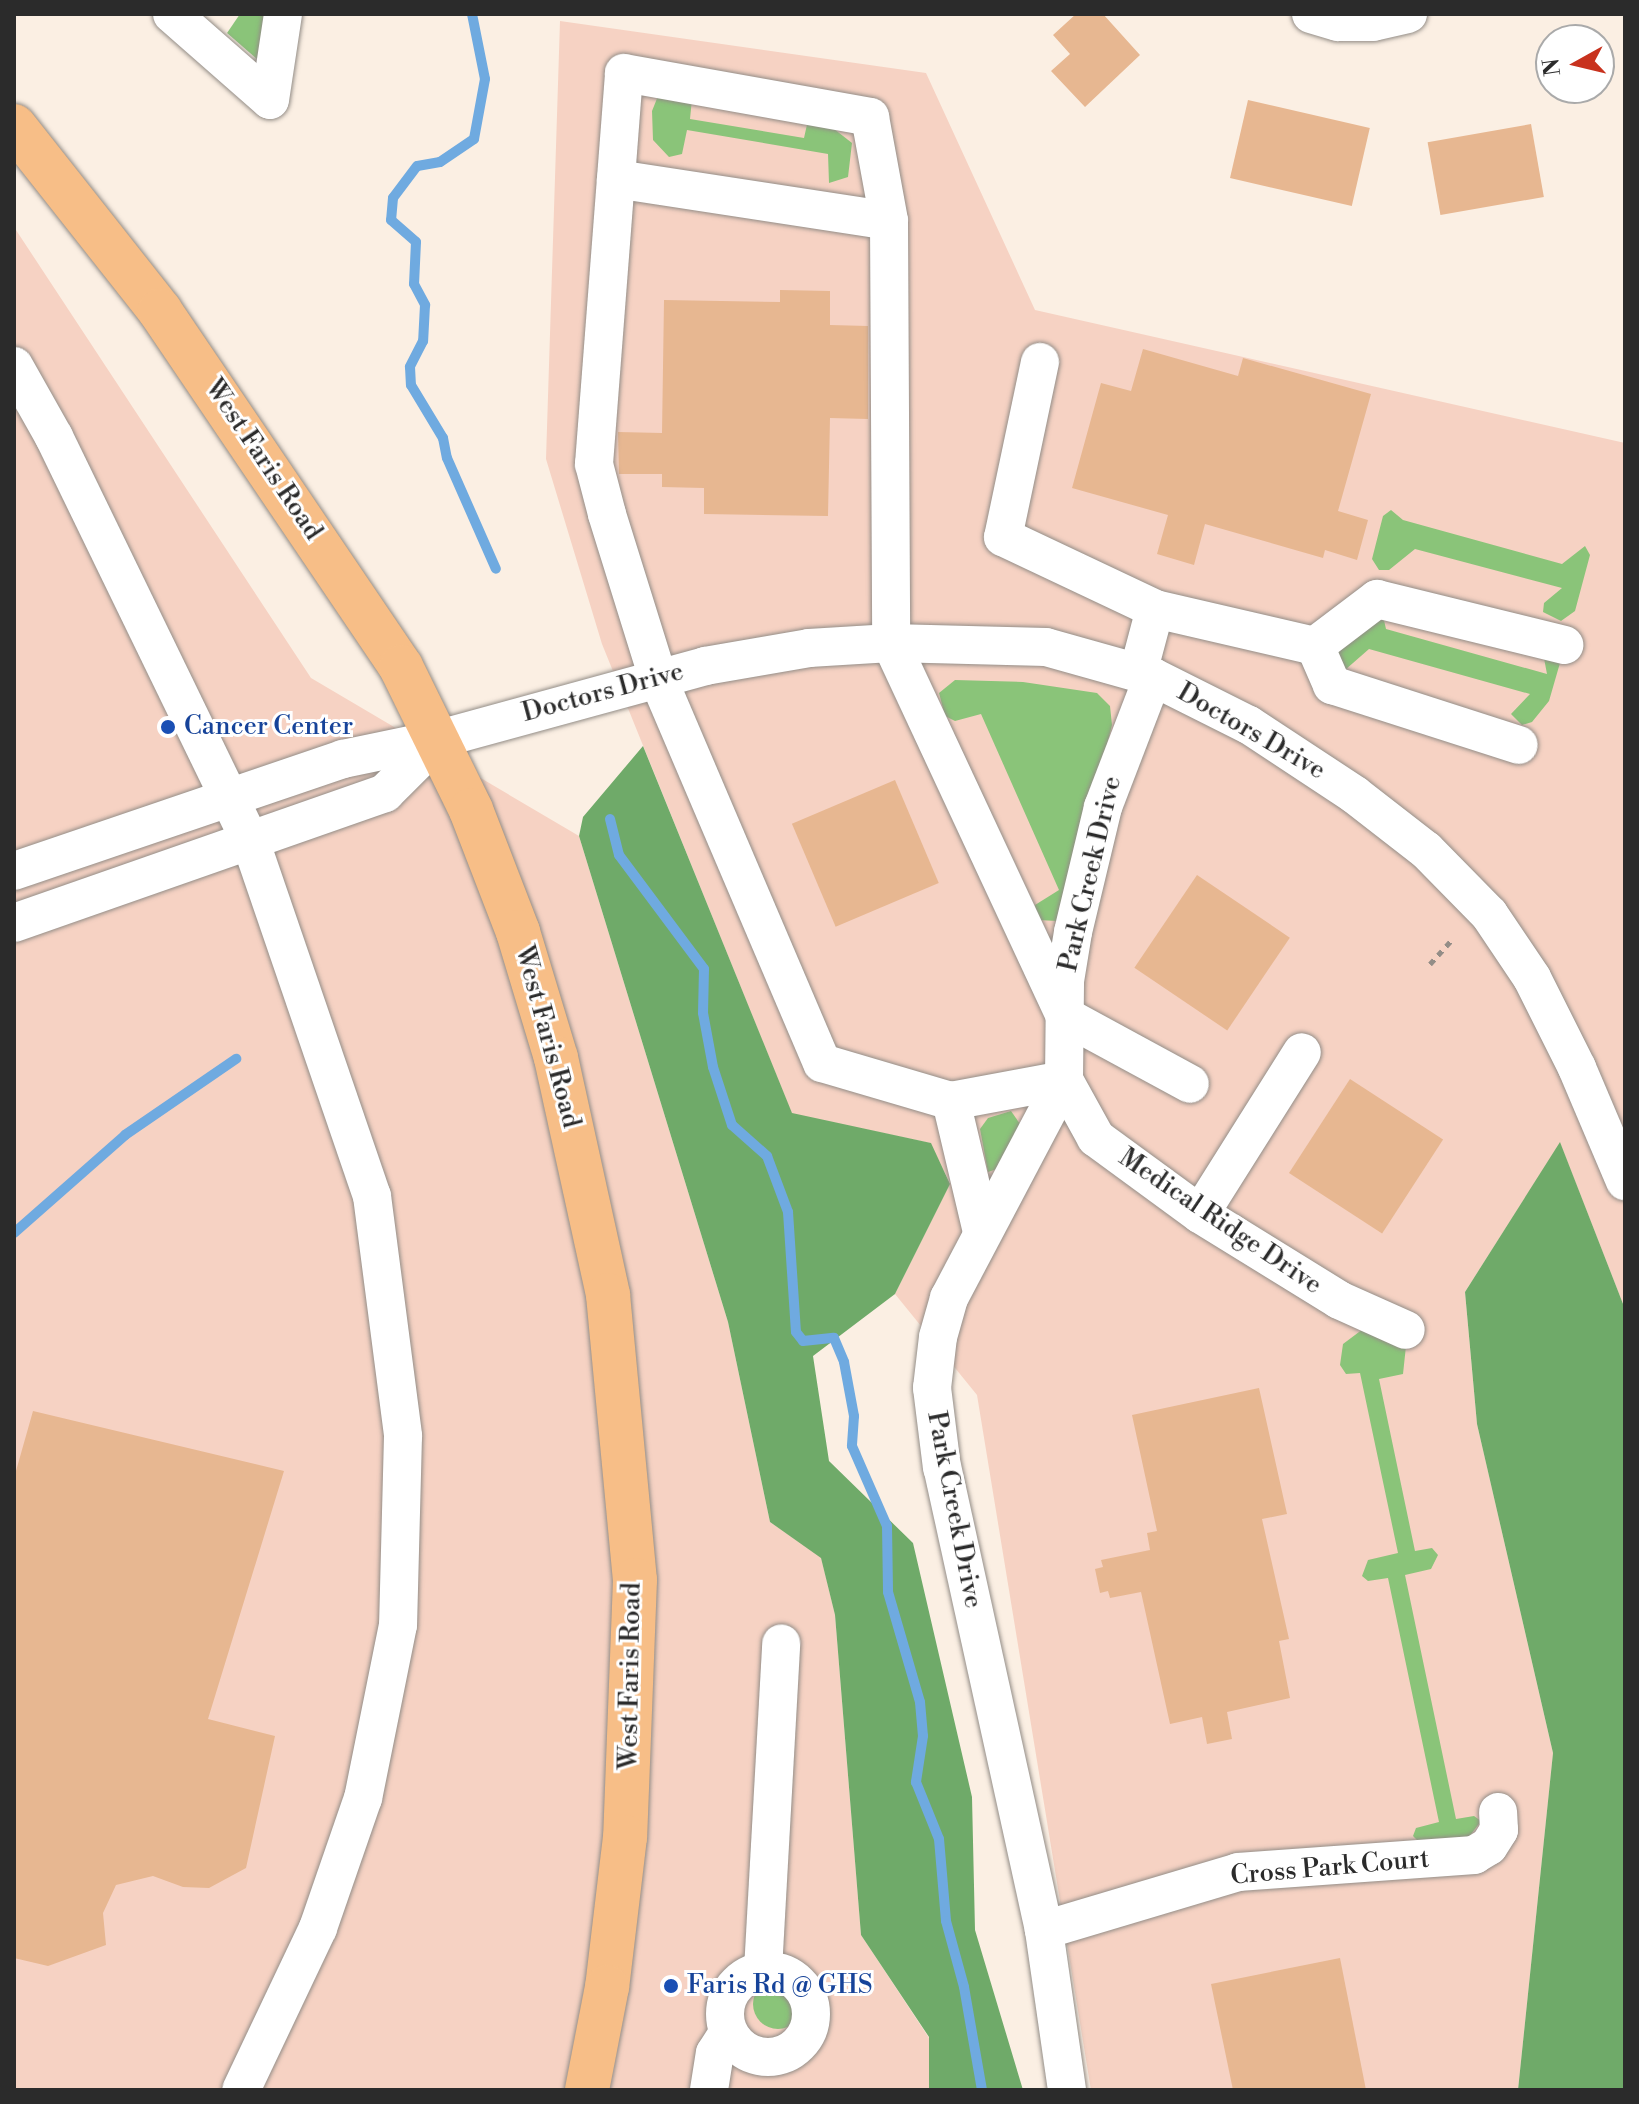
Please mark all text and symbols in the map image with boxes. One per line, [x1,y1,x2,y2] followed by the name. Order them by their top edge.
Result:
[1535,24,1615,104] north arrow
[1538,57,1567,78] text: N
[198,374,328,546] street label: West Faris Road
[519,656,687,730] street label: Doctors Drive
[1171,677,1331,787] street label: Doctors Drive
[184,711,353,743] place label: Cancer Center
[159,718,177,736] marker: Cancer Center
[1053,773,1129,975] street label: Park Creek Drive
[508,943,586,1131] street label: West Faris Road
[1113,1143,1327,1301] street label: Medical Ridge Drive
[920,1409,988,1611] street label: Park Creek Drive
[614,1582,648,1770] street label: West Faris Road
[1229,1844,1431,1892] street label: Cross Park Court
[687,1970,873,2002] place label: Faris Rd @ GHS
[662,1977,680,1995] marker: Faris Rd @ GHS

